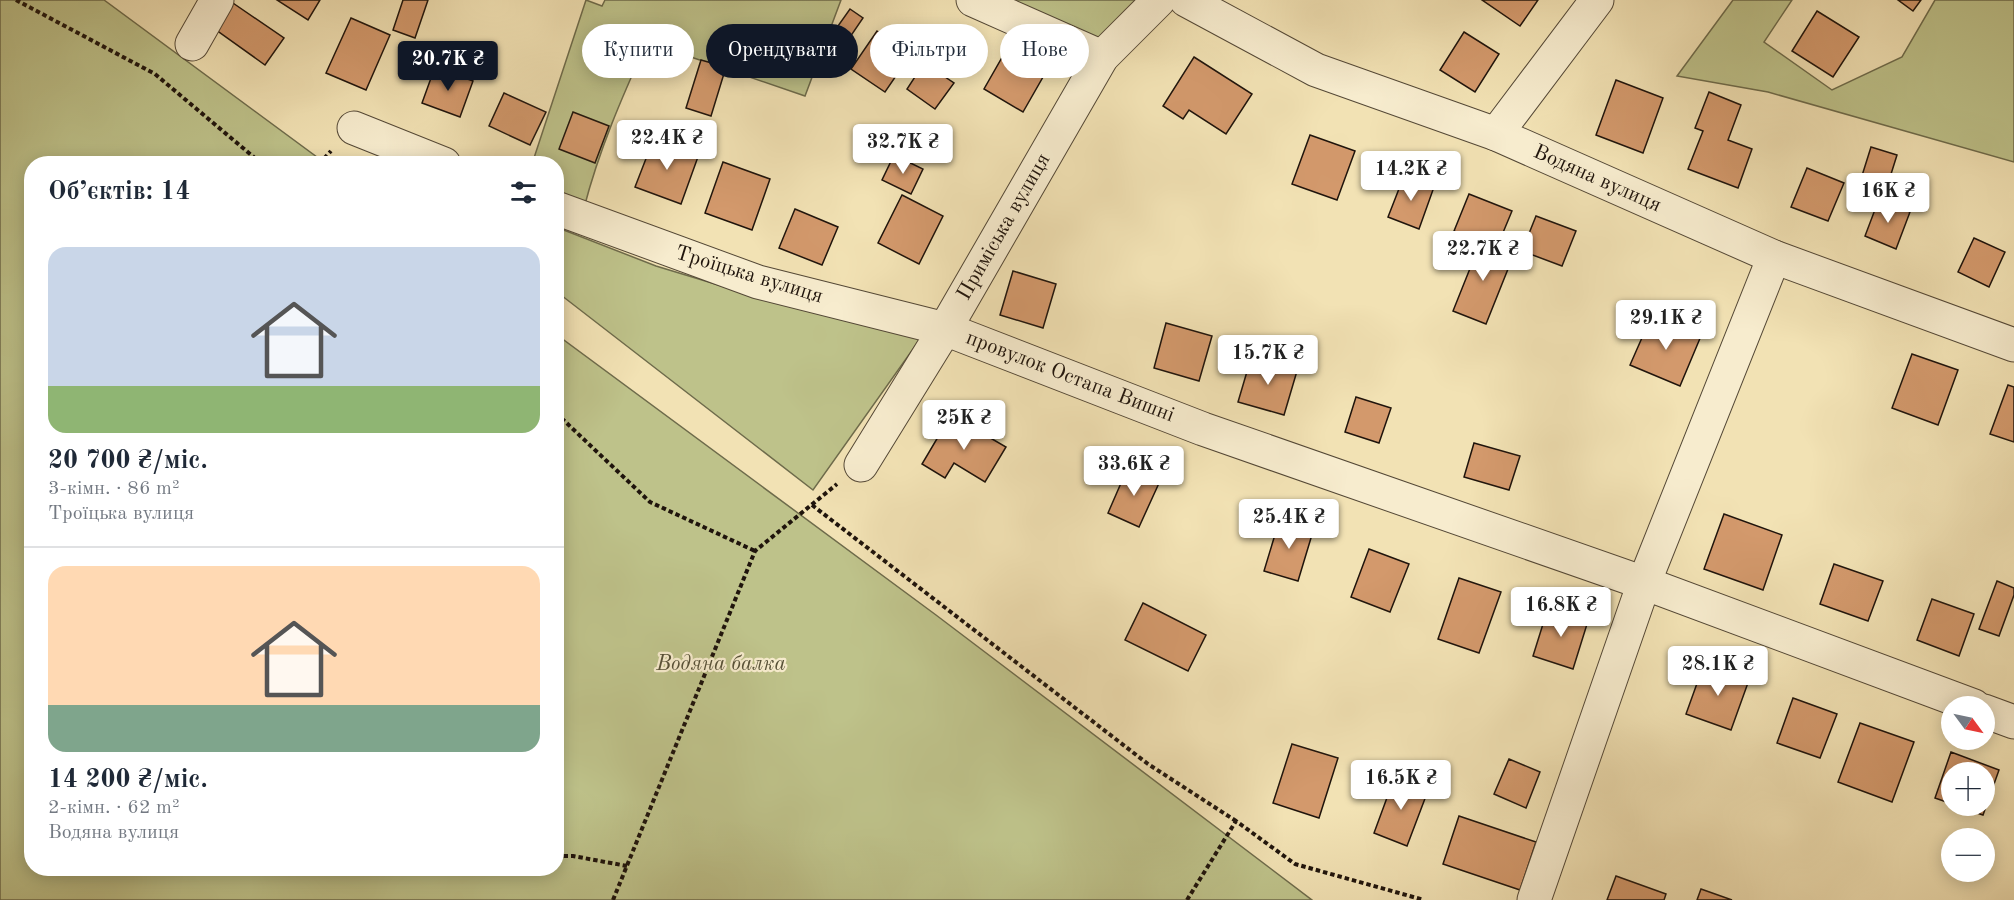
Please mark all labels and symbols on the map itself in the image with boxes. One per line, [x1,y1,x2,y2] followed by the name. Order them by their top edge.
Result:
[393,41,503,92] pin: 20.7K ₴
[612,120,722,171] pin: 22.4K ₴
[848,124,958,175] pin: 32.7K ₴
[1530,141,1664,217] street label: Водяна вулиця
[954,150,1055,304] street label: Приміська вулиця
[1356,151,1466,202] pin: 14.2K ₴
[1846,173,1930,224] pin: 16K ₴
[1428,231,1538,282] pin: 22.7K ₴
[673,243,826,308] street label: Троїцька вулиця
[1611,300,1721,351] pin: 29.1K ₴
[963,328,1177,426] street label: провулок Остапа Вишні
[1213,335,1323,386] pin: 15.7K ₴
[922,400,1006,451] pin: 25K ₴
[1079,446,1189,497] pin: 33.6K ₴
[1234,499,1344,550] pin: 25.4K ₴
[1506,587,1616,638] pin: 16.8K ₴
[1663,646,1773,697] pin: 28.1K ₴
[655,654,786,675] park label: Водяна балка
[1941,696,1995,750] north arrow
[1346,760,1456,811] pin: 16.5K ₴

